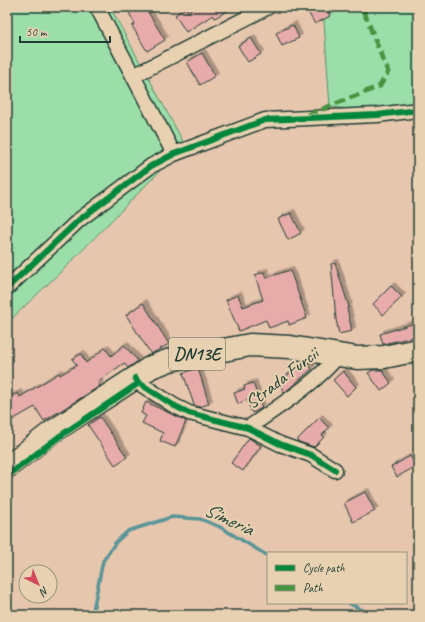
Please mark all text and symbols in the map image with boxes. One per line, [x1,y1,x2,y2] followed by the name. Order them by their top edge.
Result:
[20,18,110,44] scale bar
[26,24,48,40] text: 50 m
[169,338,225,370] road number: DN13E
[240,340,326,414] street label: Strada Furcii
[200,497,260,542] water label: Simeria
[267,552,407,604] legend
[303,560,345,576] text: Cycle path
[18,564,58,604] north arrow
[303,580,323,596] text: Path
[36,584,52,600] text: N

